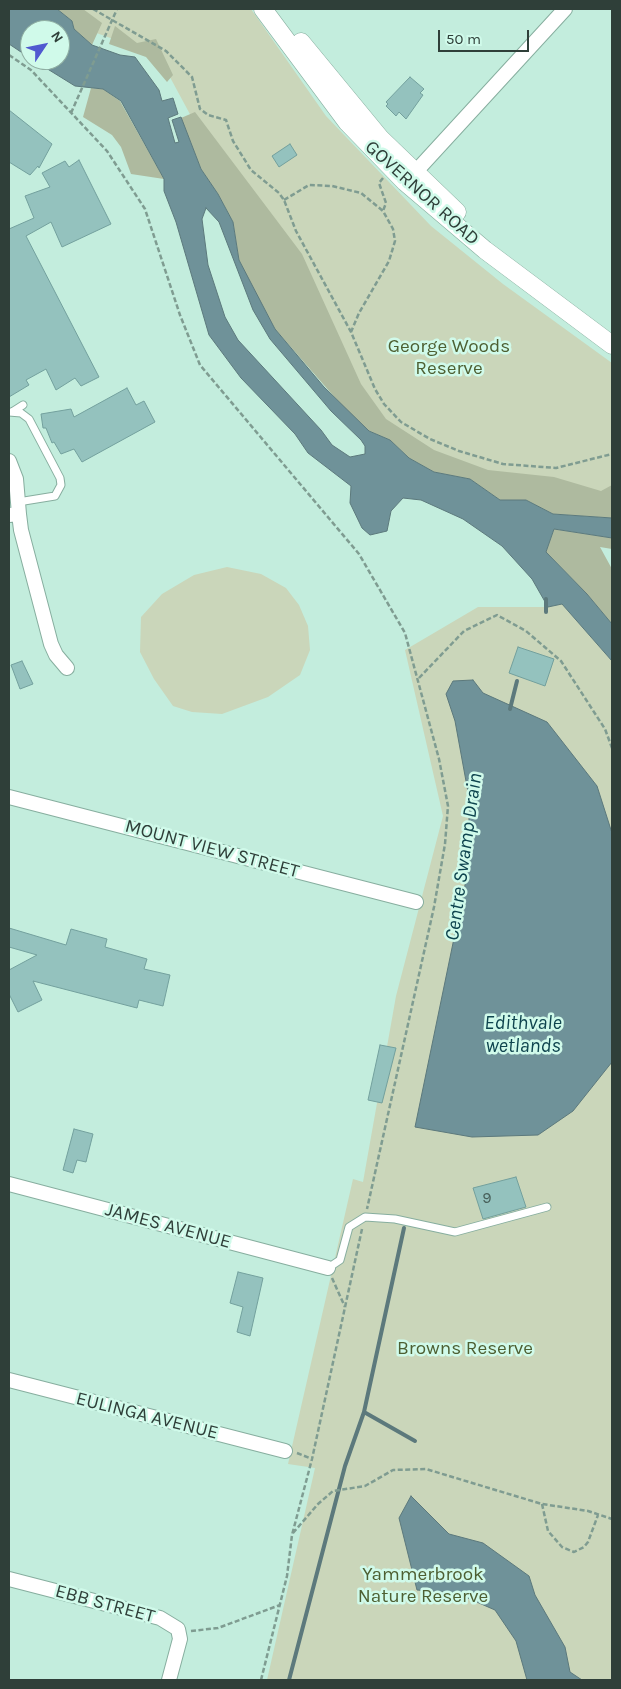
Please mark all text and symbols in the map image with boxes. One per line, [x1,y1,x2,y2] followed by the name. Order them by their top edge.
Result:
[20,20,70,70] north arrow
[441,20,532,52] scale bar
[47,28,67,46] text: N
[446,30,481,48] text: 50 m
[360,136,484,250] street label: GOVERNOR ROAD
[388,336,510,380] park label: George Woods Reserve
[440,772,488,942] water label: Centre Swamp Drain
[122,815,302,883] street label: MOUNT VIEW STREET
[484,1011,562,1058] water label: Edithvale wetlands
[482,1188,492,1208] house number: 9
[103,1198,233,1254] street label: JAMES AVENUE
[397,1338,533,1360] park label: Browns Reserve
[74,1387,220,1445] street label: EULINGA AVENUE
[358,1564,488,1608] park label: Yammerbrook Nature Reserve
[53,1580,157,1628] street label: EBB STREET

